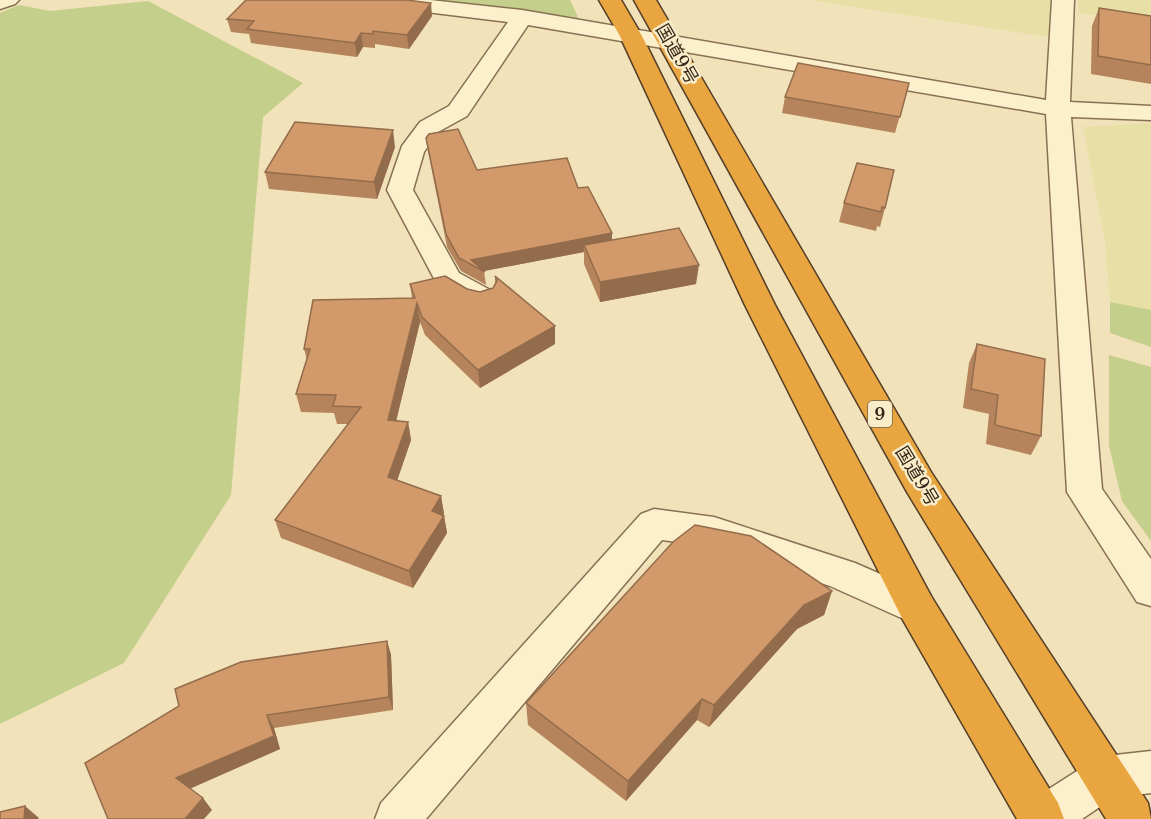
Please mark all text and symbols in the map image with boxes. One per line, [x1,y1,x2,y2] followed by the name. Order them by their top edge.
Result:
[651,20,703,88] street label: 国道9号
[868,401,892,427] road number: 9
[891,442,943,510] street label: 国道9号

